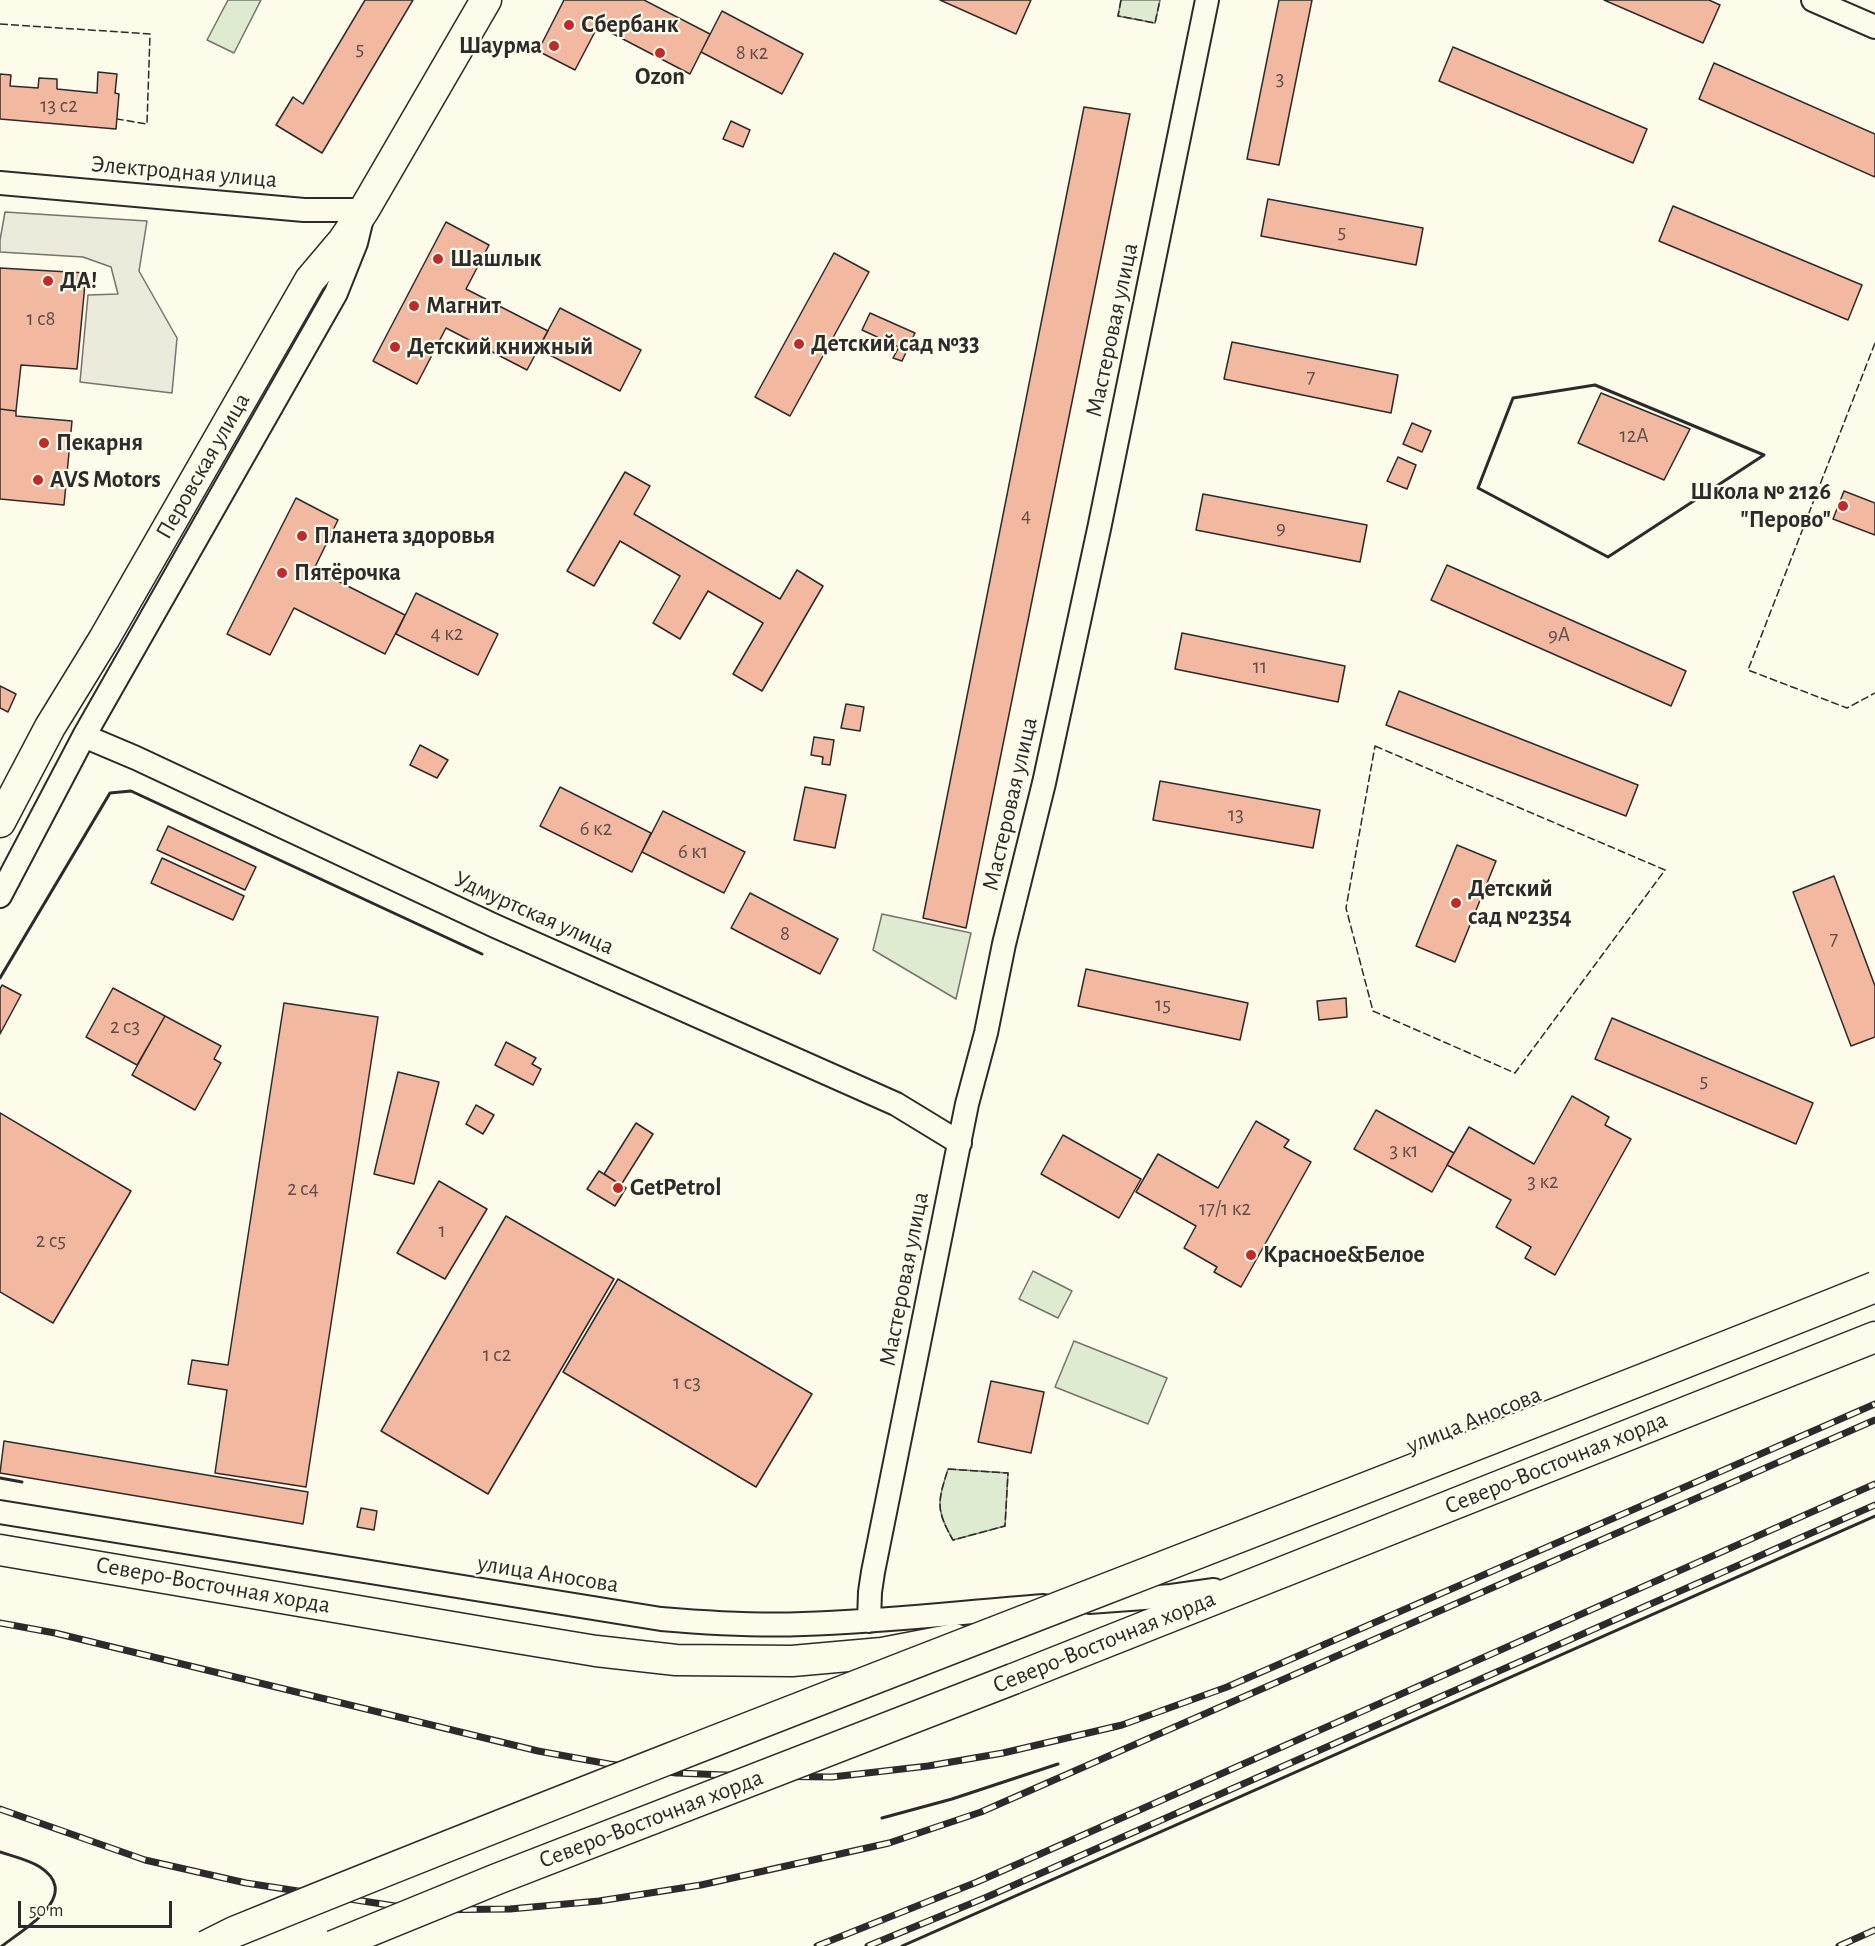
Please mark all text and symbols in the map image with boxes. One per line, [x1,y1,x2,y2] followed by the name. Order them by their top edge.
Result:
[581,11,679,39] place label: Сбербанк
[562,18,576,32] marker: Сбербанк
[459,32,542,60] place label: Шаурма
[356,36,364,62] house number: 5
[547,39,561,53] marker: Шаурма
[736,40,768,66] house number: 8 к2
[653,46,667,60] marker: Ozon
[635,63,685,91] place label: Ozon
[1276,66,1284,92] house number: 3
[40,93,78,119] house number: 13 с2
[90,150,278,194] street label: Электродная улица
[1338,219,1346,245] house number: 5
[1079,240,1145,420] street label: Мастеровая улица
[450,245,541,273] place label: Шашлык
[431,252,445,266] marker: Шашлык
[60,267,97,295] place label: ДА!
[41,274,55,288] marker: ДА!
[426,292,501,320] place label: Магнит
[407,299,421,313] marker: Магнит
[26,306,56,332] house number: 1 с8
[811,330,980,358] place label: Детский сад №33
[407,333,593,361] place label: Детский книжный
[792,337,806,351] marker: Детский сад №33
[388,340,402,354] marker: Детский книжный
[1307,364,1315,390] house number: 7
[149,388,257,544] street label: Перовская улица
[1619,423,1649,449] house number: 12А
[56,429,143,457] place label: Пекарня
[37,436,51,450] marker: Пекарня
[50,466,161,494] place label: AVS Motors
[31,473,45,487] marker: AVS Motors
[1690,478,1831,534] place label: Школа № 2126 "Перово"
[1836,499,1850,513] marker: Школа № 2126 "Перово"
[1021,503,1031,529] house number: 4
[1276,515,1286,541] house number: 9
[314,522,495,550] place label: Планета здоровья
[295,529,309,543] marker: Планета здоровья
[294,559,401,587] place label: Пятёрочка
[275,566,289,580] marker: Пятёрочка
[431,621,463,647] house number: 4 к2
[1548,622,1570,648] house number: 9А
[1253,654,1267,680] house number: 11
[976,714,1044,894] street label: Мастеровая улица
[1228,802,1244,828] house number: 13
[580,816,612,842] house number: 6 к2
[678,839,708,865] house number: 6 к1
[449,865,619,961] street label: Удмуртская улица
[1468,875,1572,931] place label: Детский сад №2354
[1449,896,1463,910] marker: Детский сад №2354
[780,921,790,947] house number: 8
[1830,926,1838,952] house number: 7
[1155,992,1171,1018] house number: 15
[110,1014,140,1040] house number: 2 с3
[1700,1068,1708,1094] house number: 5
[1390,1138,1418,1164] house number: 3 к1
[1527,1169,1559,1195] house number: 3 к2
[630,1174,722,1202] place label: GetPetrol
[287,1176,319,1202] house number: 2 с4
[611,1181,625,1195] marker: GetPetrol
[873,1189,935,1369] street label: Мастеровая улица
[1199,1196,1251,1222] house number: 17/1 к2
[438,1218,446,1244] house number: 1
[36,1228,66,1254] house number: 2 с5
[1263,1241,1425,1269] place label: Красное&Белое
[1244,1248,1258,1262] marker: Красное&Белое
[483,1342,511,1368] house number: 1 с2
[673,1370,701,1396] house number: 1 с3
[1403,1380,1545,1460] street label: улица Аносова
[1440,1405,1672,1521] street label: Северо-Восточная хорда
[475,1549,621,1599] street label: улица Аносова
[93,1550,333,1620] street label: Северо-Восточная хорда
[988,1584,1220,1700] street label: Северо-Восточная хорда
[535,1763,767,1875] street label: Северо-Восточная хорда
[21,1889,176,1927] scale bar
[29,1902,63,1920] text: 50 m

